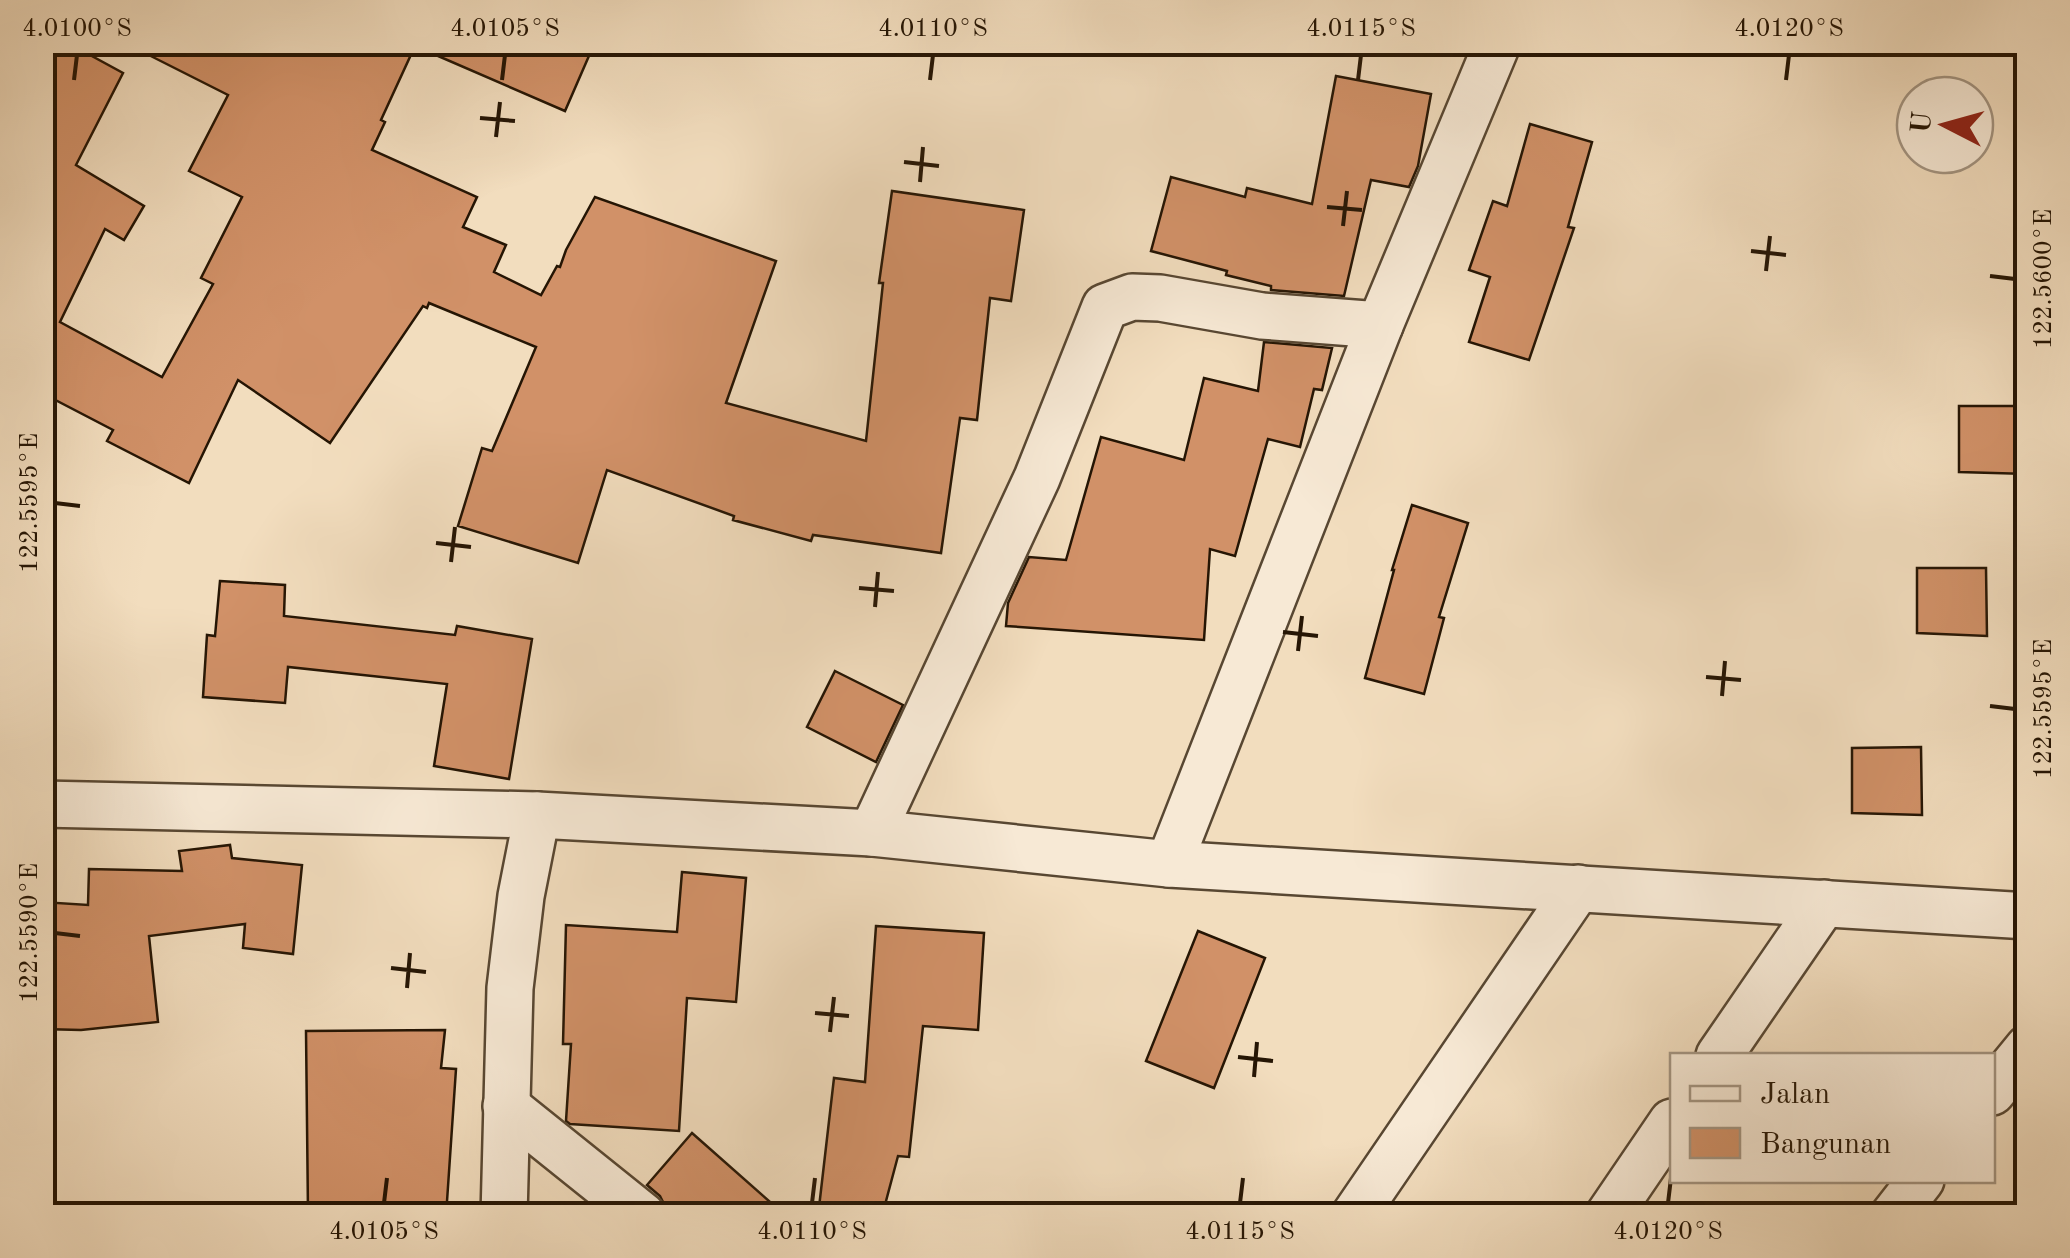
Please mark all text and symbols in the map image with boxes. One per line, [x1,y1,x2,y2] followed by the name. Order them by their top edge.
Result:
[22,17,132,42] text: 4.0100°S
[450,17,560,42] text: 4.0105°S
[878,17,988,42] text: 4.0110°S
[1306,17,1416,42] text: 4.0115°S
[1734,17,1844,42] text: 4.0120°S
[1895,75,1995,175] north arrow
[1908,110,1938,135] text: U
[2032,209,2057,349] text: 122.5600°E
[18,433,43,573] text: 122.5595°E
[2032,639,2057,779] text: 122.5595°E
[18,863,43,1003] text: 122.5590°E
[1670,1053,1995,1183] legend
[1760,1080,1830,1110] text: Jalan
[1760,1130,1891,1160] text: Bangunan
[329,1220,439,1245] text: 4.0105°S
[757,1220,867,1245] text: 4.0110°S
[1185,1220,1295,1245] text: 4.0115°S
[1613,1220,1723,1245] text: 4.0120°S

